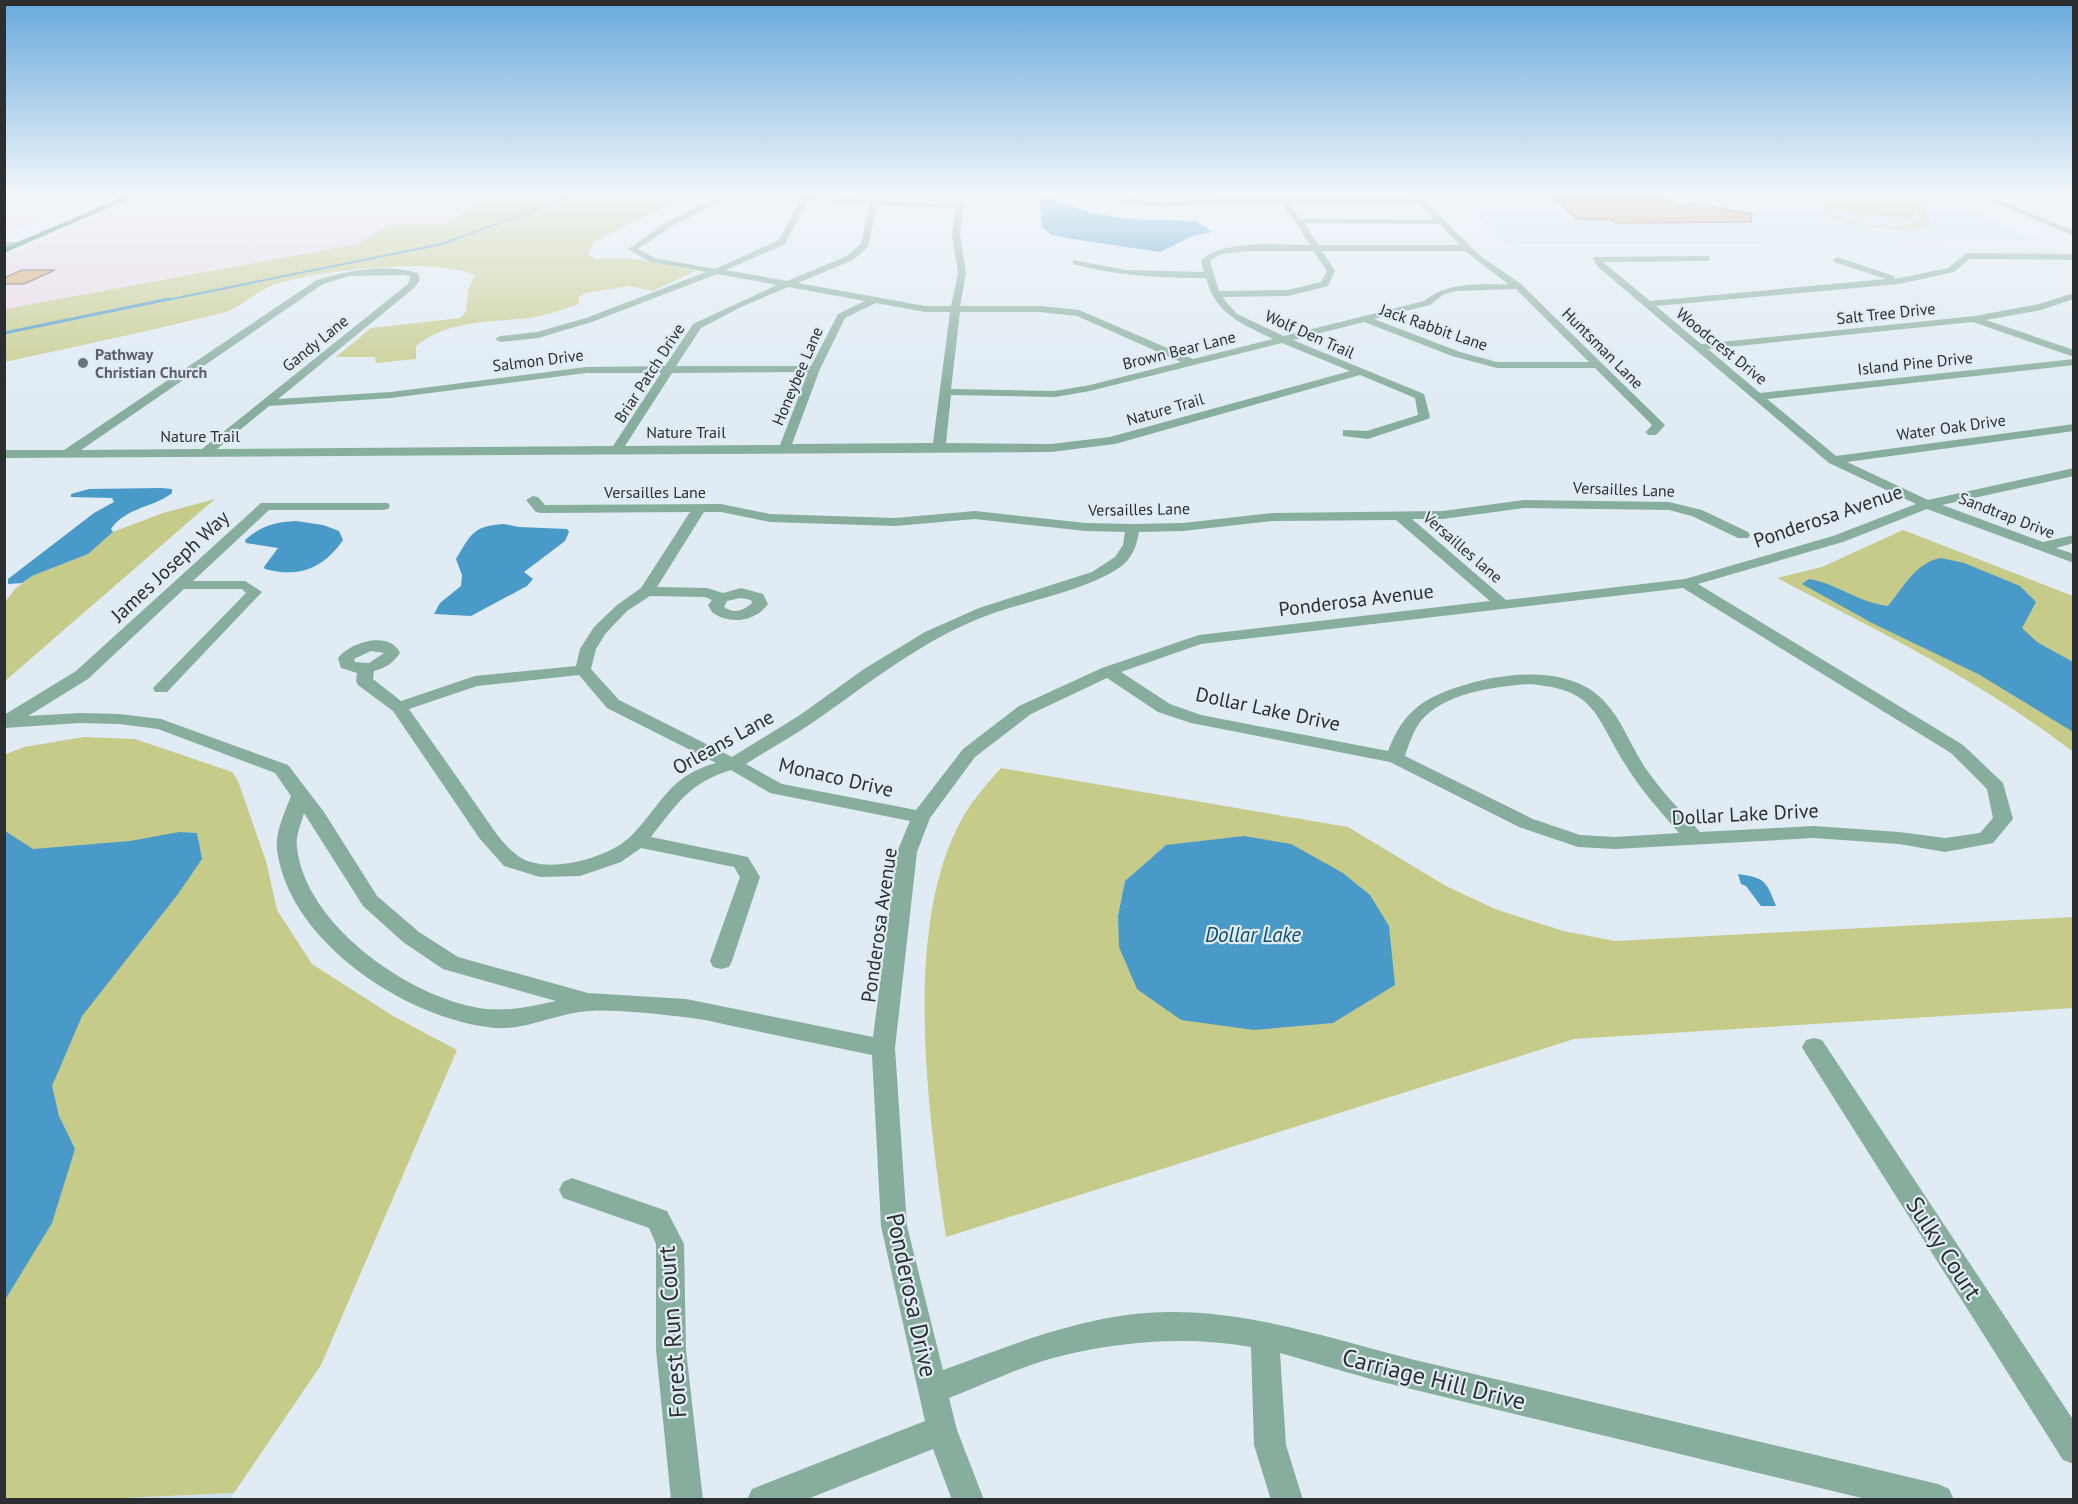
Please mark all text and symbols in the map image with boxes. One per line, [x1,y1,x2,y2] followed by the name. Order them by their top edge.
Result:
[1836,298,1936,328] street label: Salt Tree Drive
[1377,299,1490,355] street label: Jack Rabbit Lane
[1558,303,1648,393] street label: Huntsman Lane
[1672,303,1772,389] street label: Woodcrest Drive
[1262,305,1358,363] street label: Wolf Den Trail
[278,310,352,376] street label: Gandy Lane
[609,320,689,426] street label: Briar Patch Drive
[767,324,827,428] street label: Honeybee Lane
[1120,326,1238,374] street label: Brown Bear Lane
[95,344,207,382] place label: Pathway Christian Church
[491,344,585,376] street label: Salmon Drive
[1856,347,1974,379] street label: Island Pine Drive
[76,356,90,370] marker: Pathway Christian Church
[1124,388,1206,430] street label: Nature Trail
[1895,409,2007,445] street label: Water Oak Drive
[646,422,726,442] street label: Nature Trail
[160,426,240,446] street label: Nature Trail
[1572,477,1675,501] street label: Versailles Lane
[1750,478,1906,554] street label: Ponderosa Avenue
[603,482,706,502] street label: Versailles Lane
[1956,487,2058,543] street label: Sandtrap Drive
[1087,498,1190,520] street label: Versailles Lane
[105,504,235,628] street label: James Joseph Way
[1418,506,1507,587] street label: Versailles lane
[1277,578,1435,622] street label: Ponderosa Avenue
[1193,681,1343,737] street label: Dollar Lake Drive
[668,703,778,781] street label: Orleans Lane
[776,751,896,803] street label: Monaco Drive
[1671,797,1819,831] street label: Dollar Lake Drive
[855,846,903,1004] street label: Ponderosa Avenue
[1205,921,1301,948] water label: Dollar Lake
[1899,1191,1989,1305] street label: Sulky Court
[879,1210,945,1380] street label: Ponderosa Drive
[651,1245,693,1419] street label: Forest Run Court
[1339,1341,1529,1417] street label: Carriage Hill Drive

